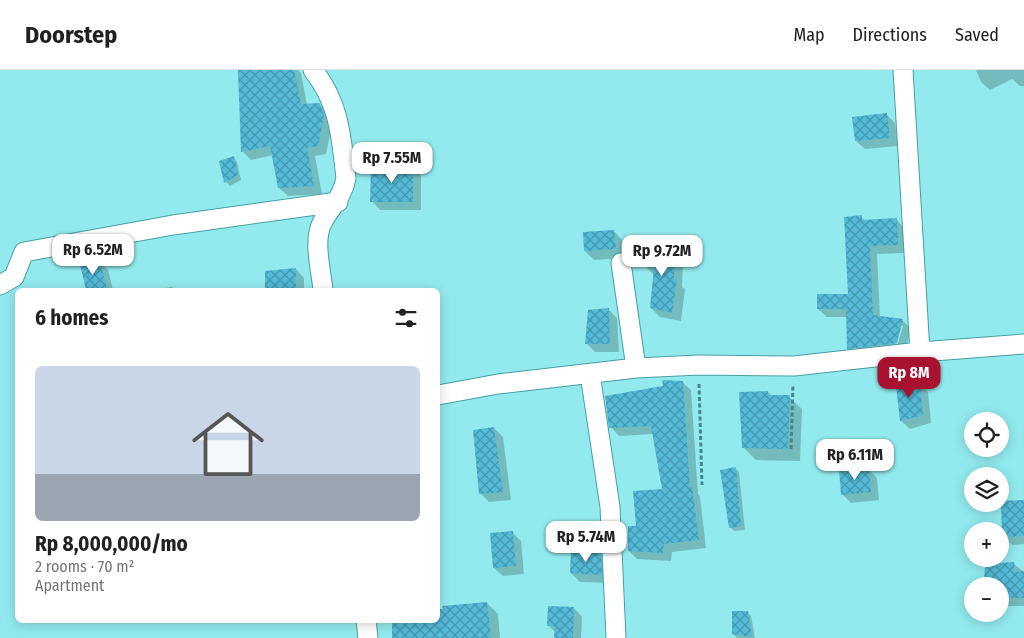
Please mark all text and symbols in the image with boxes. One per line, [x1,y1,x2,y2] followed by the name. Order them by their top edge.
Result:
[25,21,117,49] text: Doorstep
[793,24,825,46] text: Map
[853,24,927,46] text: Directions
[955,24,999,46] text: Saved
[340,142,444,184] pin: Rp 7.55M
[363,148,421,167] text: Rp 7.55M
[41,234,145,276] pin: Rp 6.52M
[610,234,714,277] pin: Rp 9.72M
[63,240,123,259] text: Rp 6.52M
[633,241,691,260] text: Rp 9.72M
[392,304,420,332] icon: filters
[35,305,108,331] text: 6 homes
[874,356,944,399] pin: Rp 8M
[889,363,929,382] text: Rp 8M
[183,399,273,489] icon: home
[964,412,1009,622] map controls
[964,412,1009,457] button: locate
[803,438,907,481] pin: Rp 6.11M
[827,445,883,464] text: Rp 6.11M
[964,467,1009,512] button: layers
[534,520,638,563] pin: Rp 5.74M
[964,522,1009,567] button: +
[557,527,615,546] text: Rp 5.74M
[35,531,188,557] text: Rp 8,000,000/mo
[35,557,134,576] text: 2 rooms · 70 m²
[35,576,104,595] text: Apartment
[964,577,1009,622] button: −

